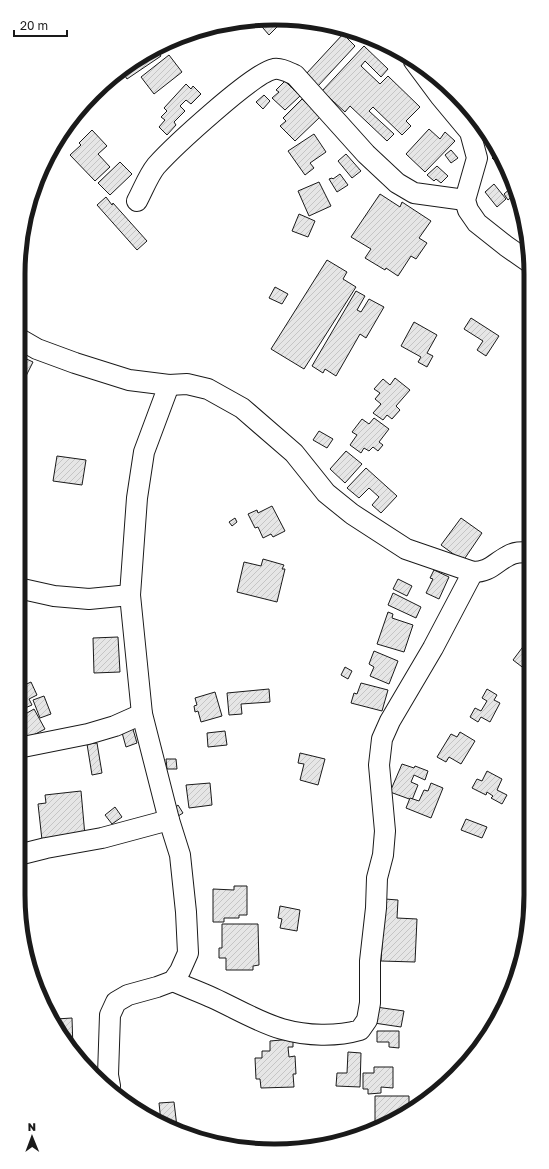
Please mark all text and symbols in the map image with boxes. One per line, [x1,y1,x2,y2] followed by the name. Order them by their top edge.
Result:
[14,12,67,38] scale bar
[20,18,48,33] text: 20 m
[12,1117,52,1157] north arrow
[28,1120,36,1133] text: N

